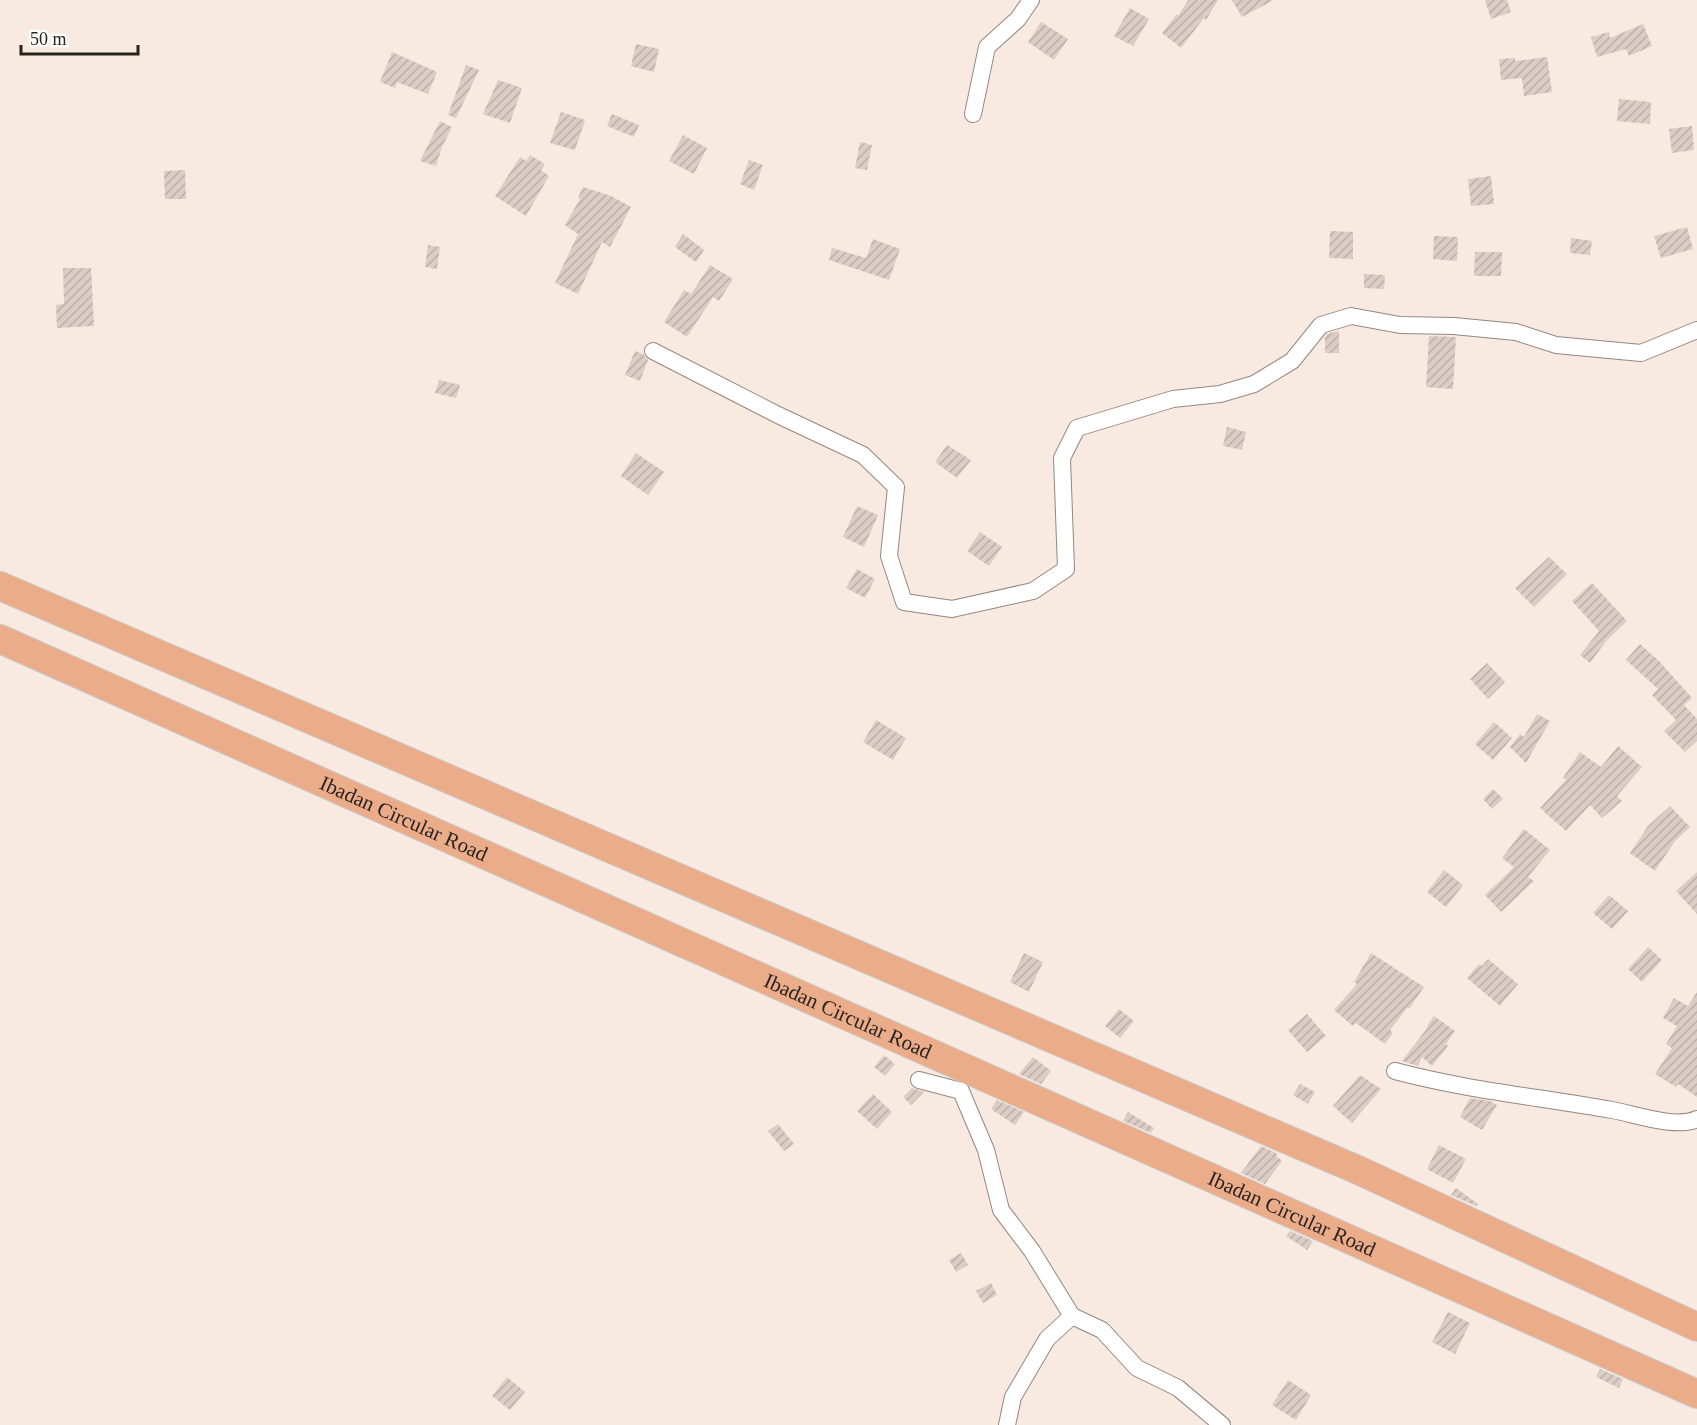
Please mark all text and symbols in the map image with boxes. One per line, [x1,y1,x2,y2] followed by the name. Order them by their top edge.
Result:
[21,18,138,56] scale bar
[30,29,67,49] text: 50 m
[316,771,492,867] street label: Ibadan Circular Road
[760,968,936,1064] street label: Ibadan Circular Road
[1204,1166,1380,1262] street label: Ibadan Circular Road

